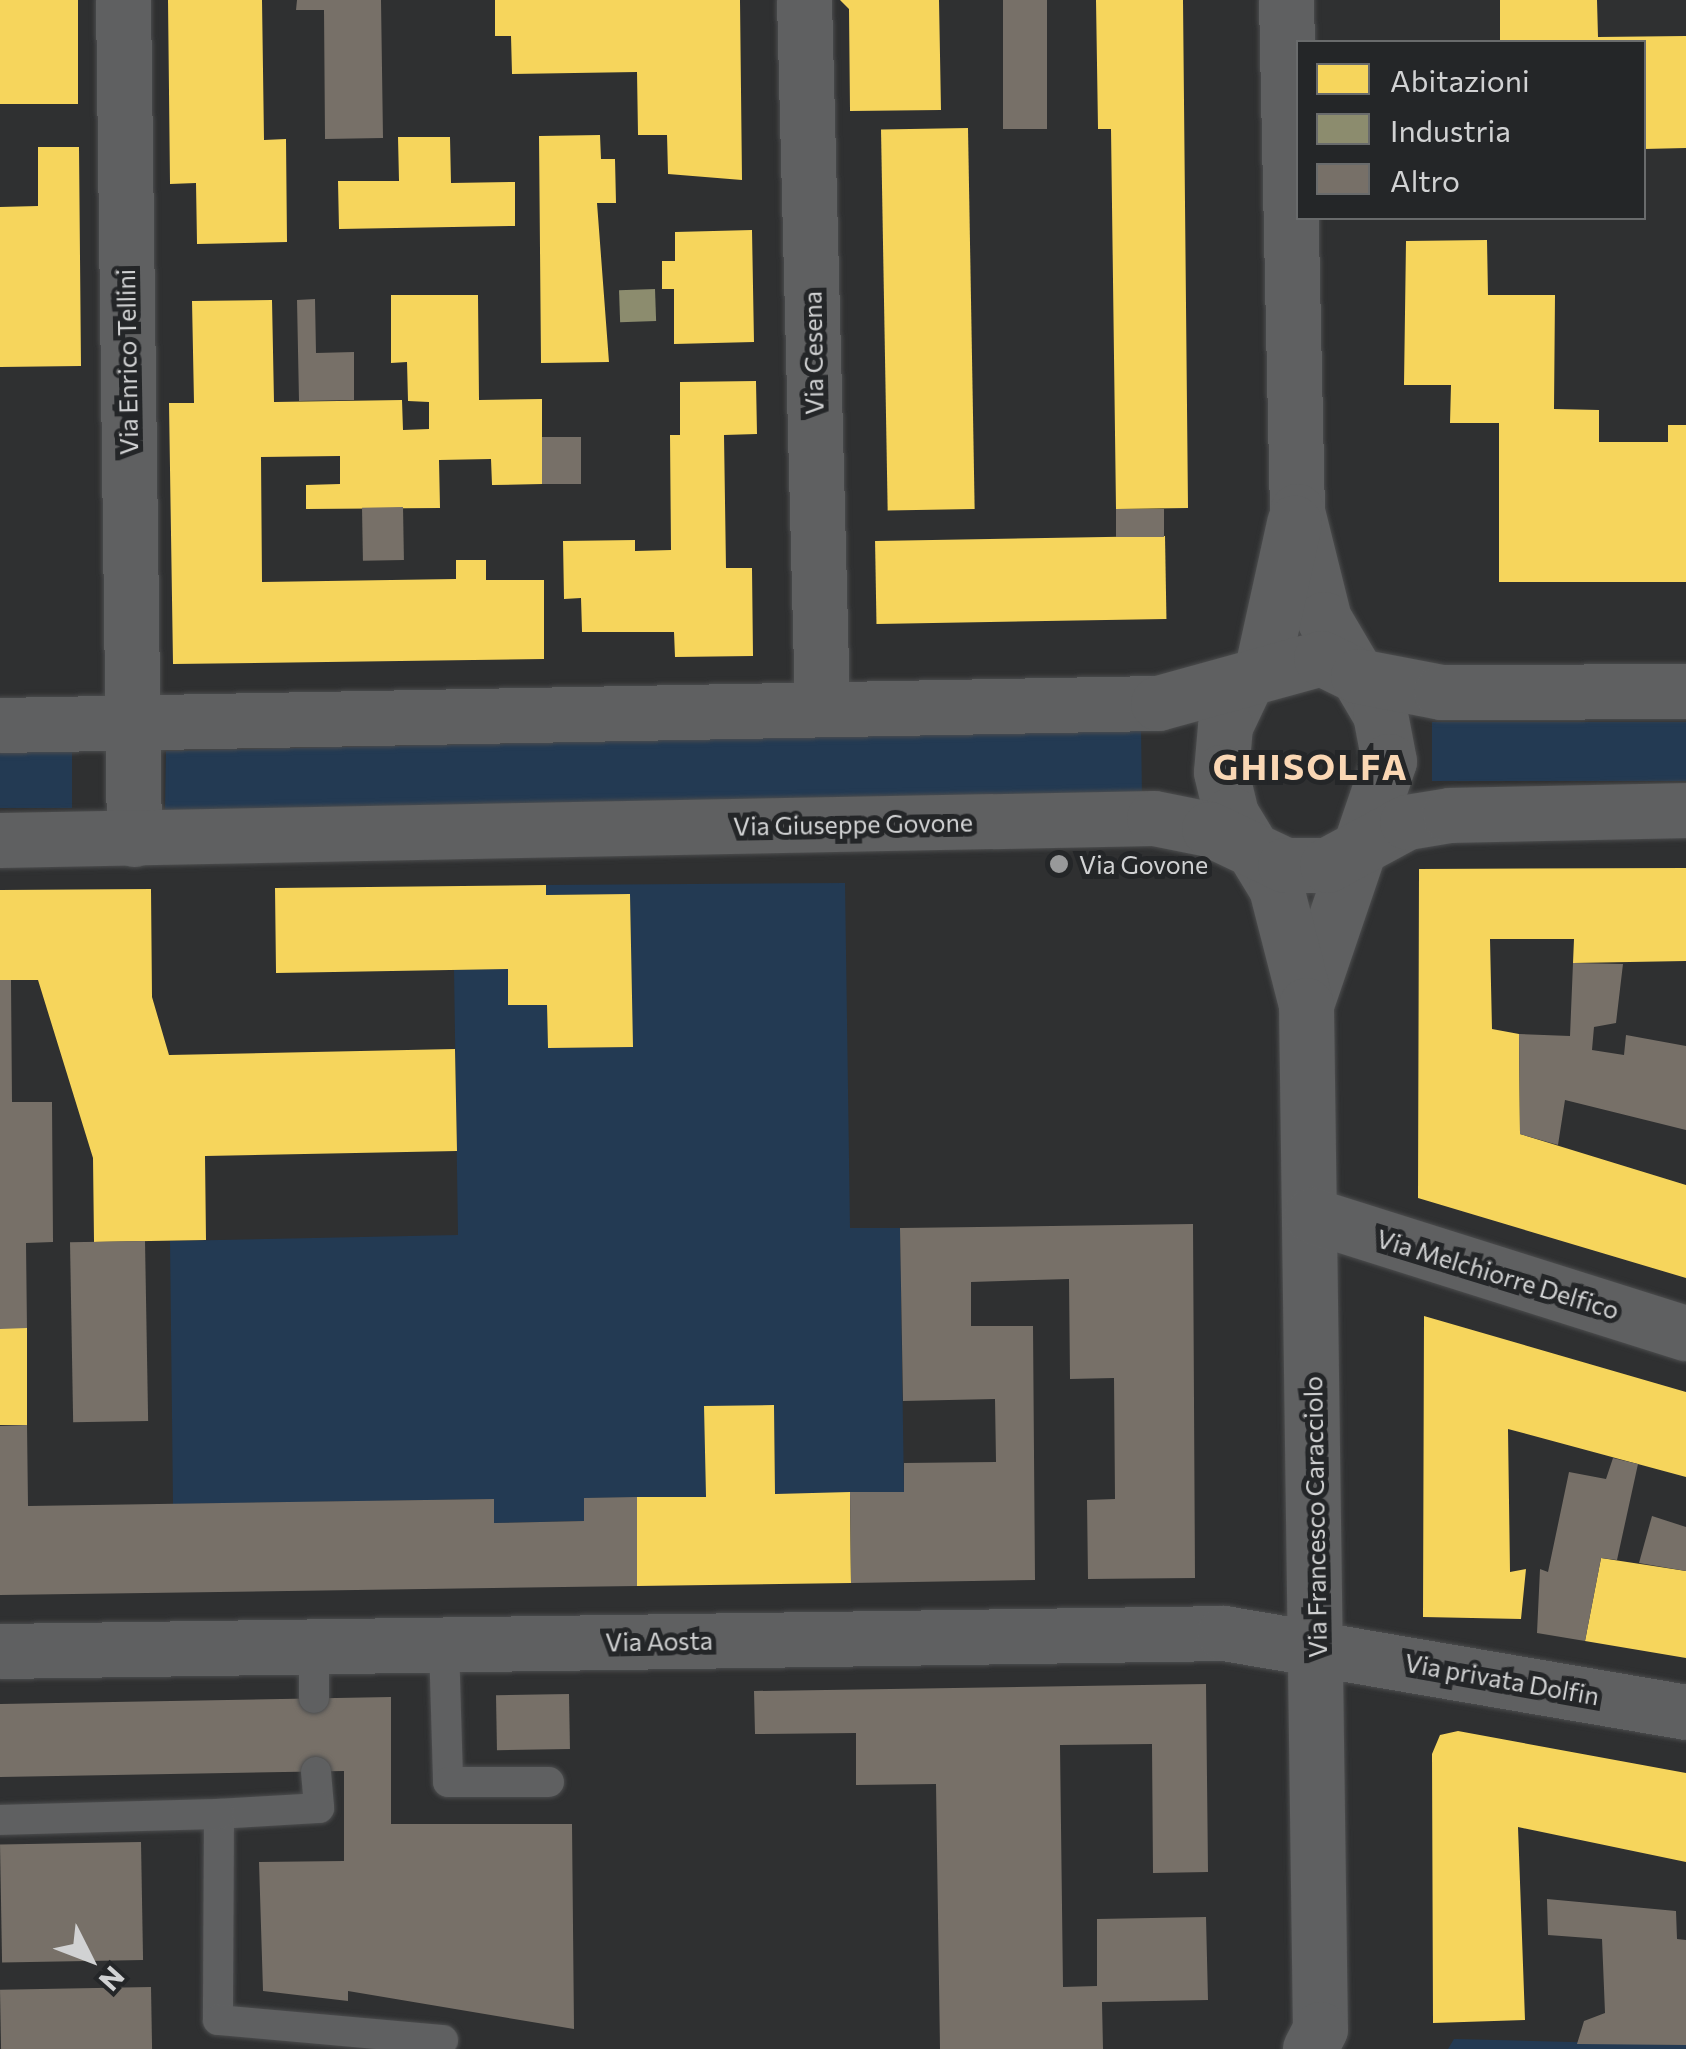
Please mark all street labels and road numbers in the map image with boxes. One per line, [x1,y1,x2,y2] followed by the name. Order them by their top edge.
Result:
[110,269,144,455] street label: Via Enrico Tellini
[797,291,829,415] street label: Via Cesena
[733,807,973,841] street label: Via Giuseppe Govone
[1373,1223,1623,1325] street label: Via Melchiorre Delfico
[1298,1376,1332,1658] street label: Via Francesco Caracciolo
[605,1625,713,1657] street label: Via Aosta
[1403,1647,1601,1711] street label: Via privata Dolfin

